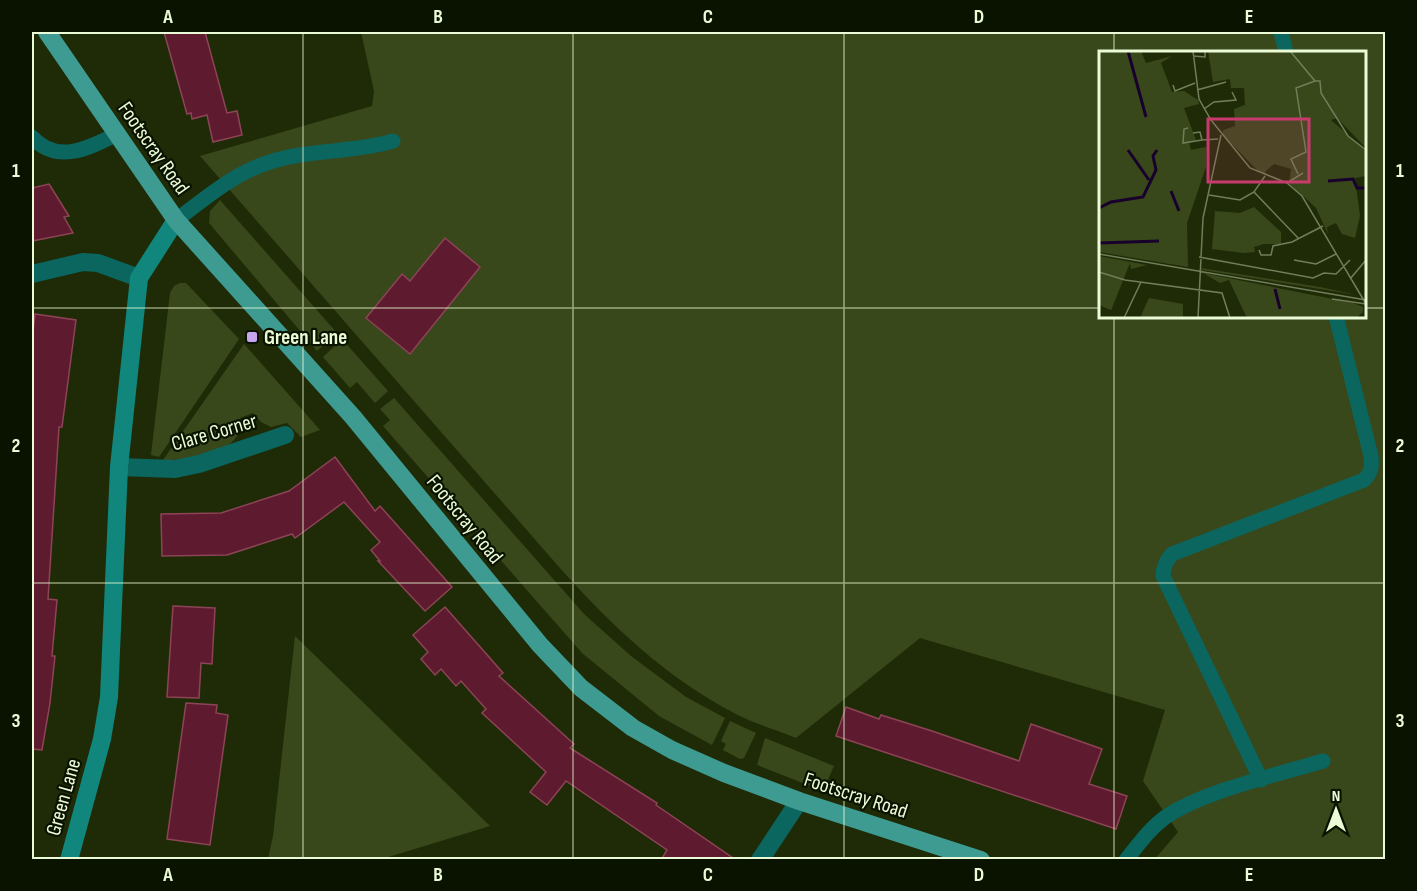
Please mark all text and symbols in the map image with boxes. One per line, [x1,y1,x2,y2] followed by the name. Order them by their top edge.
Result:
[162,5,173,29] text: A
[433,5,443,29] text: B
[703,5,713,29] text: C
[974,5,984,29] text: D
[1245,5,1253,29] text: E
[1099,51,1366,318] inset map
[113,97,195,199] street label: Footscray Road
[12,159,20,183] text: 1
[1396,159,1404,183] text: 1
[264,325,347,350] place label: Green Lane
[245,330,259,344] marker: Green Lane
[168,408,260,457] street label: Clare Corner
[12,434,20,458] text: 2
[1396,434,1404,458] text: 2
[421,470,508,569] street label: Footscray Road
[12,709,21,733] text: 3
[1396,709,1405,733] text: 3
[41,756,86,838] street label: Green Lane
[801,767,911,824] street label: Footscray Road
[1306,780,1366,840] north arrow
[1332,787,1340,806] text: N
[162,863,173,887] text: A
[433,863,443,887] text: B
[703,863,713,887] text: C
[974,863,984,887] text: D
[1245,863,1253,887] text: E

